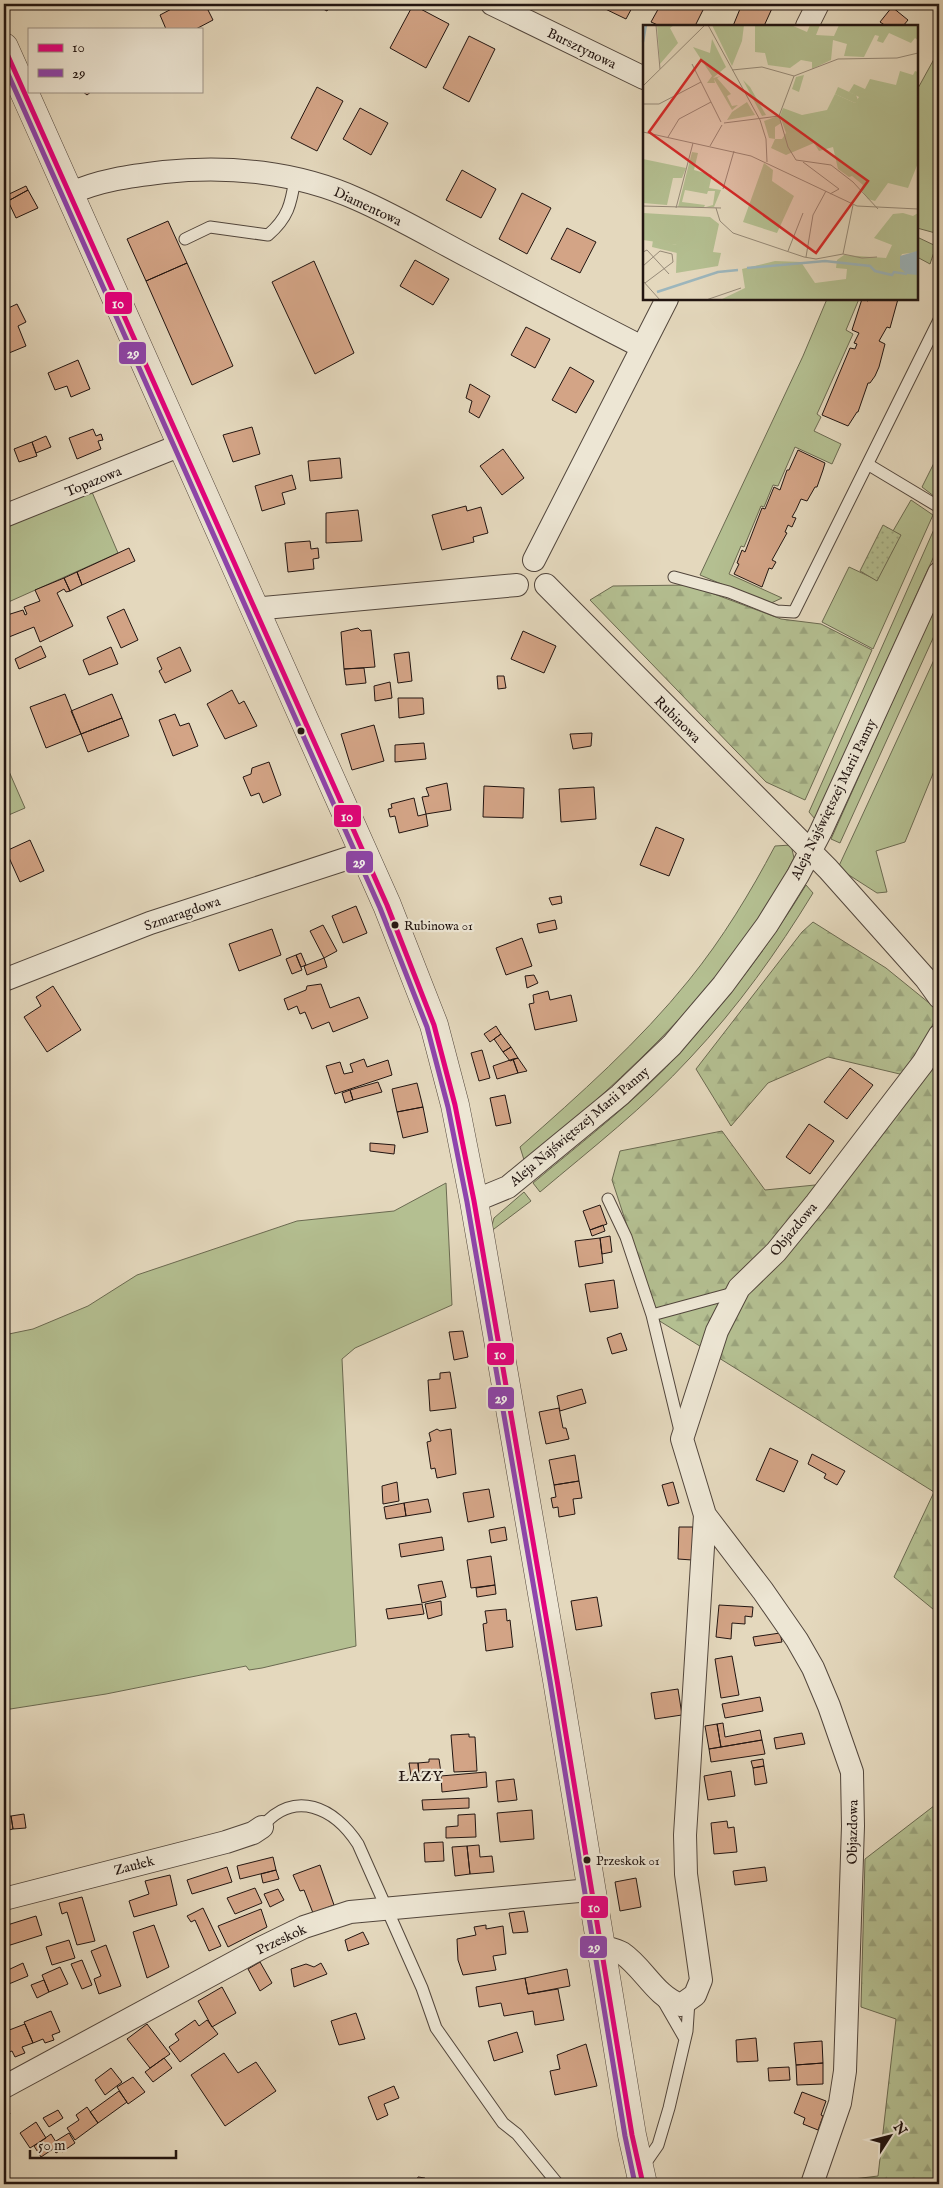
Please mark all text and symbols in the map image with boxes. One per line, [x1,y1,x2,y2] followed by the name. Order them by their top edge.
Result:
[544,24,620,74] street label: Bursztynowa
[643,25,918,300] inset map
[28,28,202,92] legend
[72,38,85,57] text: 10
[72,64,86,83] text: 29
[331,183,405,231] street label: Diamentowa
[104,291,133,315] line badge: 10
[112,295,124,313] text: 10
[118,341,147,365] line badge: 29
[127,345,139,363] text: 29
[63,462,125,501] street label: Topazowa
[650,692,705,748] street label: Rubinowa
[787,716,881,884] street label: Aleja Najświętszej Marii Panny
[296,726,306,736] unlabelled marker
[333,804,362,828] line badge: 10
[341,808,353,826] text: 10
[345,850,374,874] line badge: 29
[353,854,365,872] text: 29
[142,892,224,935] street label: Szmaragdowa
[404,918,473,935] place label: Rubinowa 01
[390,920,400,930] marker: Rubinowa 01
[505,1063,653,1191] street label: Aleja Najświętszej Marii Panny
[766,1198,822,1260] street label: Objazdowa
[486,1342,515,1366] line badge: 10
[494,1346,506,1364] text: 10
[487,1386,515,1410] line badge: 29
[495,1390,507,1408] text: 29
[398,1767,444,1786] district label: ŁAZY
[843,1798,863,1865] street label: Objazdowa
[112,1852,157,1880] street label: Zaułek
[596,1853,660,1870] place label: Przeskok 01
[582,1855,592,1865] marker: Przeskok 01
[580,1895,609,1919] line badge: 10
[588,1899,600,1917] text: 10
[253,1920,310,1959] street label: Przeskok
[579,1935,608,1959] line badge: 29
[588,1939,600,1957] text: 29
[866,2110,916,2160] north arrow
[888,2118,911,2139] text: N
[30,2128,176,2160] scale bar
[38,2136,66,2155] text: 50 m

